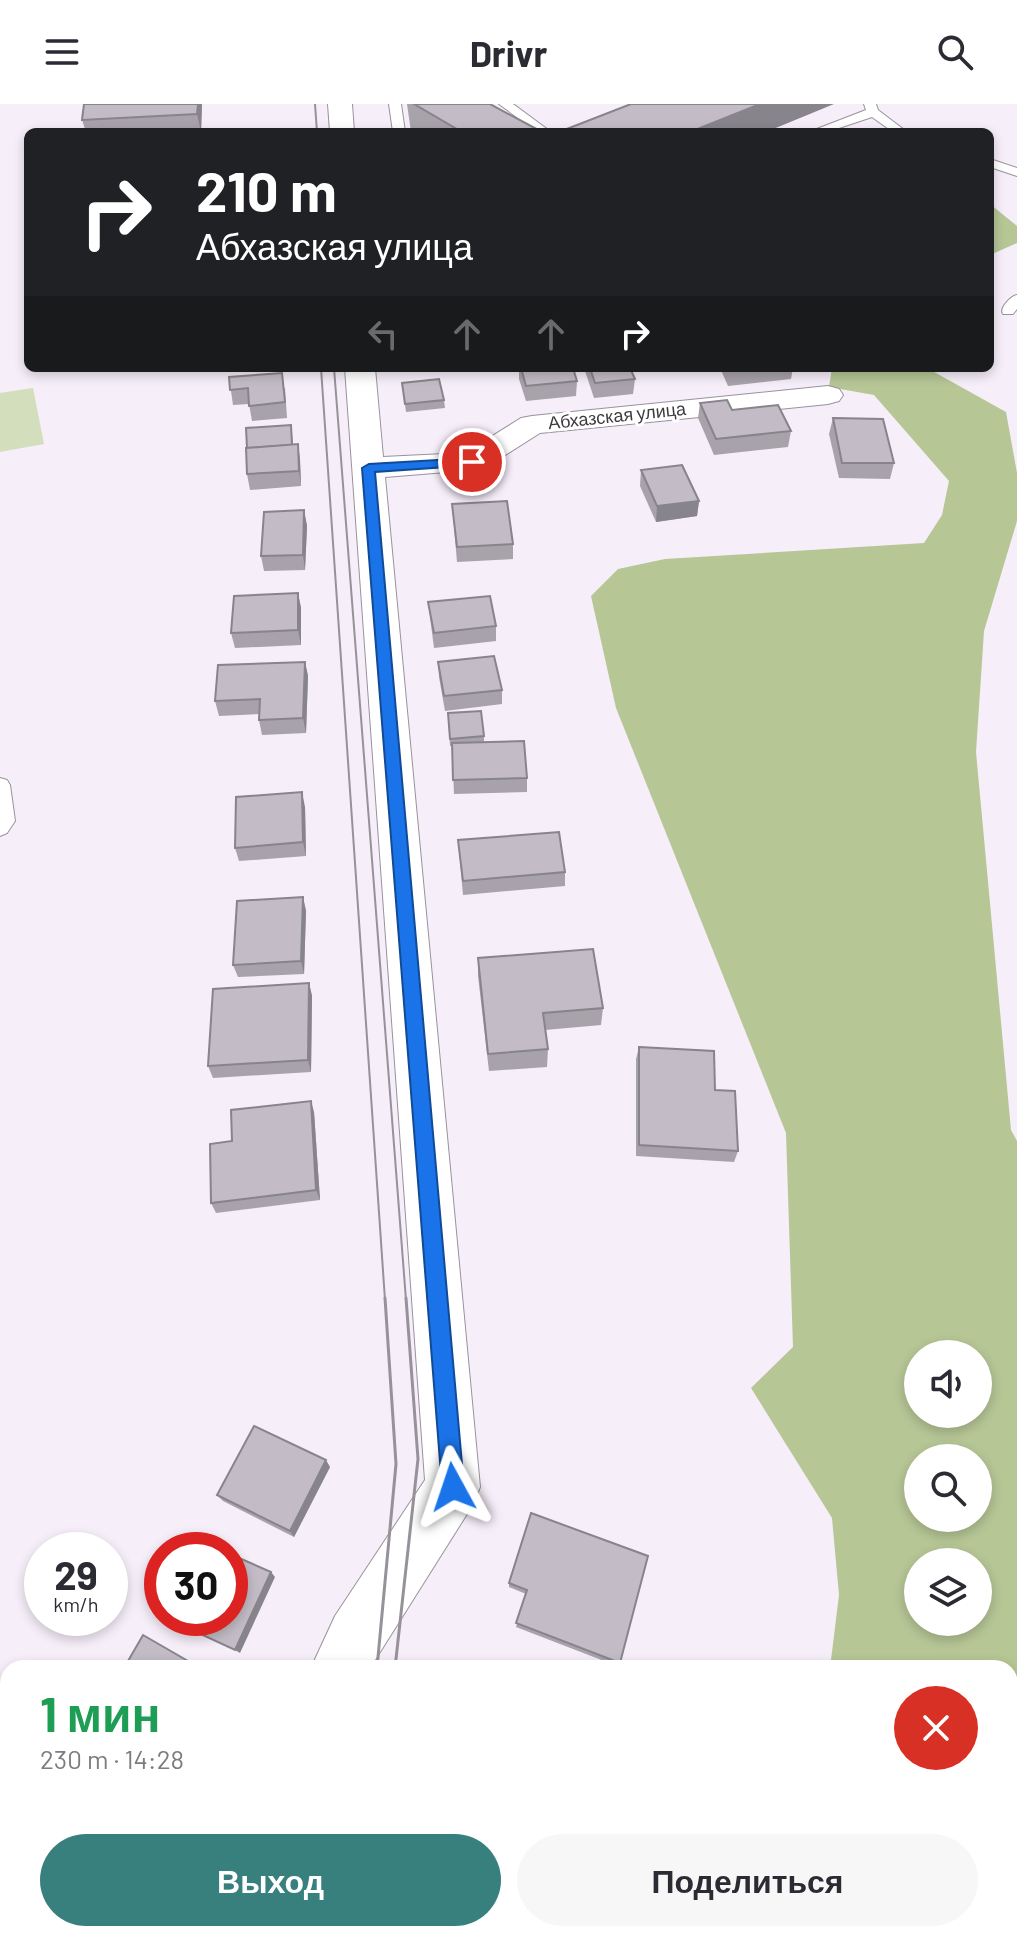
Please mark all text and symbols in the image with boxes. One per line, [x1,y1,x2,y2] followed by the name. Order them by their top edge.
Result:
[40,30,84,74] icon: menu
[933,30,977,74] icon: search
[470,31,547,74] text: Drivr
[196,156,337,223] text: 210 m
[64,160,168,264] icon: right
[196,224,473,267] text: Абхазская улица
[361,312,405,356] icon: left
[445,312,489,356] icon: ahead
[529,312,573,356] icon: ahead
[613,312,657,356] icon: right
[547,397,688,433] street label: Абхазская улица
[438,428,506,496] pin
[450,440,494,484] icon: arrive
[904,1340,992,1636] map controls
[904,1340,992,1428] button: sound
[904,1444,992,1532] button: search
[411,1445,495,1529] position arrow
[144,1532,248,1636] speed limit sign: 30
[904,1548,992,1636] button: layers
[54,1550,98,1598] text: 29
[53,1592,99,1616] text: km/h
[40,1684,161,1742] text: 1 мин
[894,1686,978,1770] button: close
[40,1743,184,1774] text: 230 m · 14:28
[40,1834,501,1926] button: Выход
[517,1834,978,1926] button: Поделиться

